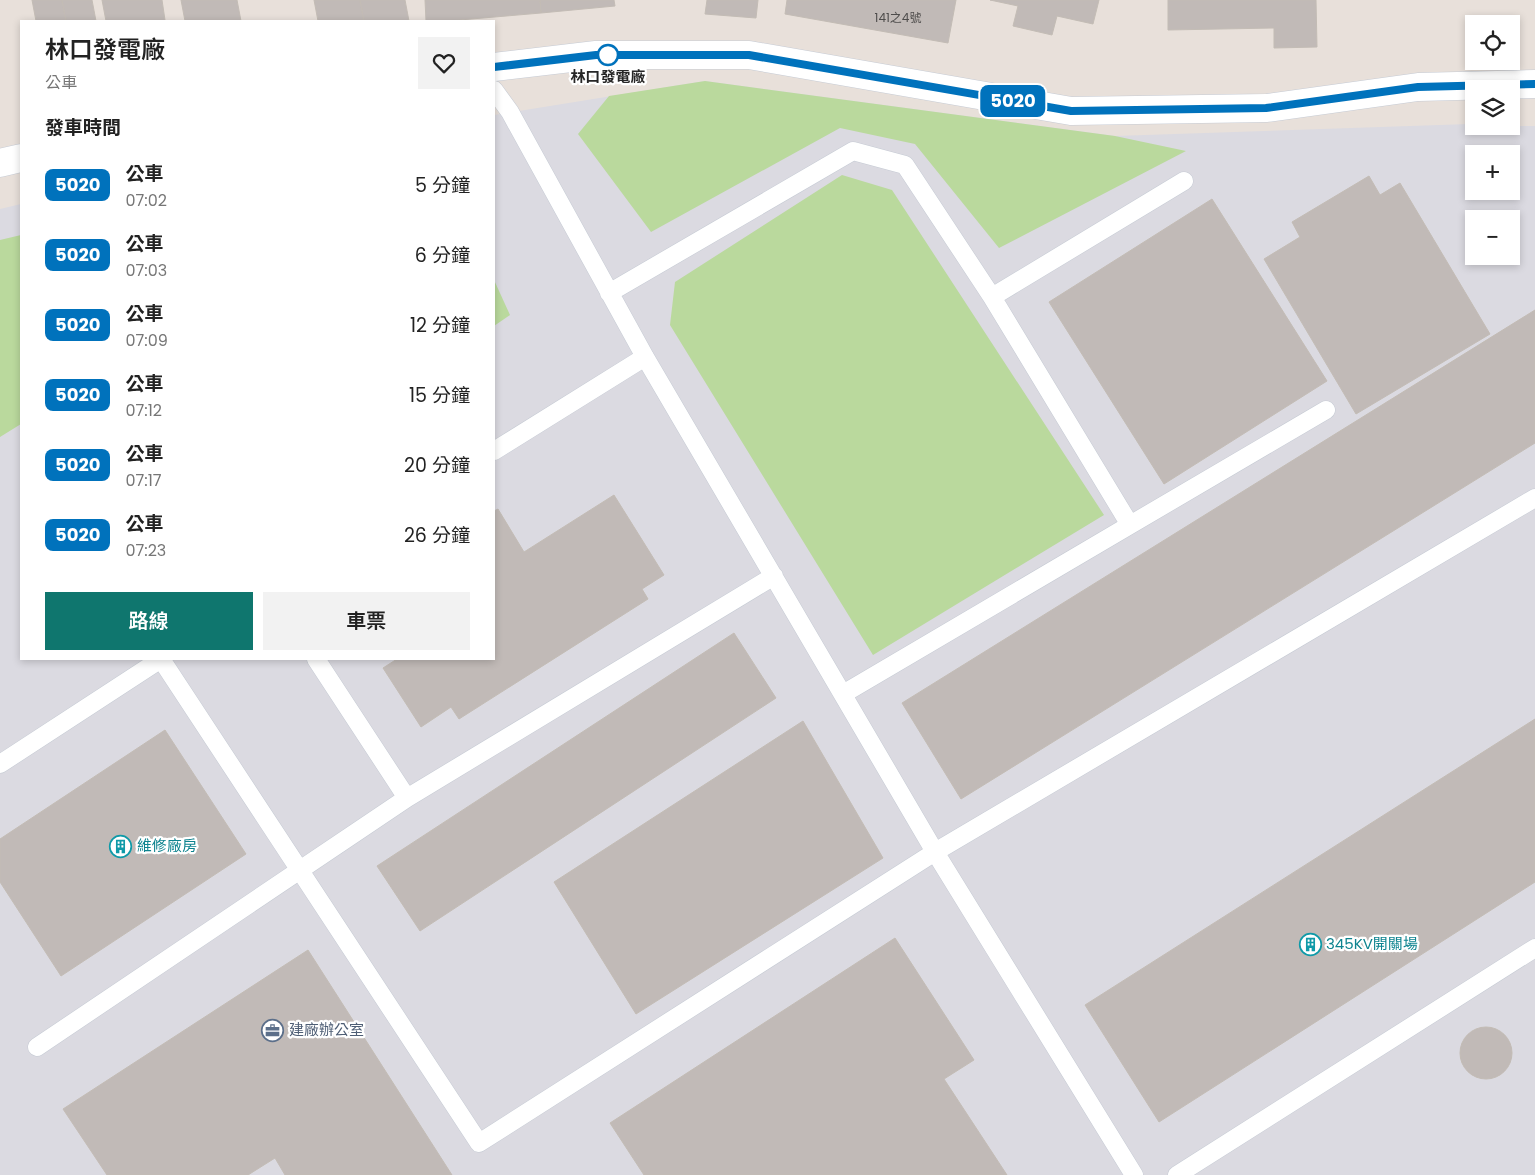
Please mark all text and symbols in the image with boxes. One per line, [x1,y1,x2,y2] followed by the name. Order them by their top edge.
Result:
[875,9,921,26] house number: 141之4號
[1465,15,1520,265] map controls
[1465,15,1520,70] button: locate
[45,33,165,66] text: 林口發電廠
[418,37,470,89] button: heart
[597,44,619,66] marker: 林口發電廠
[570,66,646,87] place label: 林口發電廠
[45,71,77,94] text: 公車
[1465,80,1520,135] button: layers
[978,85,1048,117] line badge: 5020
[990,88,1036,113] text: 5020
[45,114,121,141] text: 發車時間
[1465,145,1520,200] button: +
[125,160,163,187] text: 公車
[55,172,100,197] text: 5020
[415,172,470,199] text: 5 分鐘
[125,189,167,212] text: 07:02
[1465,210,1520,265] button: −
[125,230,163,257] text: 公車
[55,242,100,267] text: 5020
[415,242,470,269] text: 6 分鐘
[125,259,167,282] text: 07:03
[125,300,163,327] text: 公車
[55,312,100,337] text: 5020
[410,312,470,339] text: 12 分鐘
[125,329,168,352] text: 07:09
[125,370,163,397] text: 公車
[55,382,100,407] text: 5020
[409,382,470,409] text: 15 分鐘
[125,399,162,422] text: 07:12
[125,440,163,467] text: 公車
[55,452,100,477] text: 5020
[404,452,470,479] text: 20 分鐘
[125,469,162,492] text: 07:17
[125,510,163,537] text: 公車
[55,522,100,547] text: 5020
[404,522,470,549] text: 26 分鐘
[125,539,166,562] text: 07:23
[45,592,253,650] button: 路線
[263,592,470,650] button: 車票
[109,834,133,858] building icon: 維修廠房
[137,835,197,856] place label: 維修廠房
[1298,932,1322,956] building icon: 345KV開關場
[1326,933,1418,954] place label: 345KV開關場
[261,1018,285,1042] office icon: 建廠辦公室
[289,1019,364,1040] place label: 建廠辦公室

